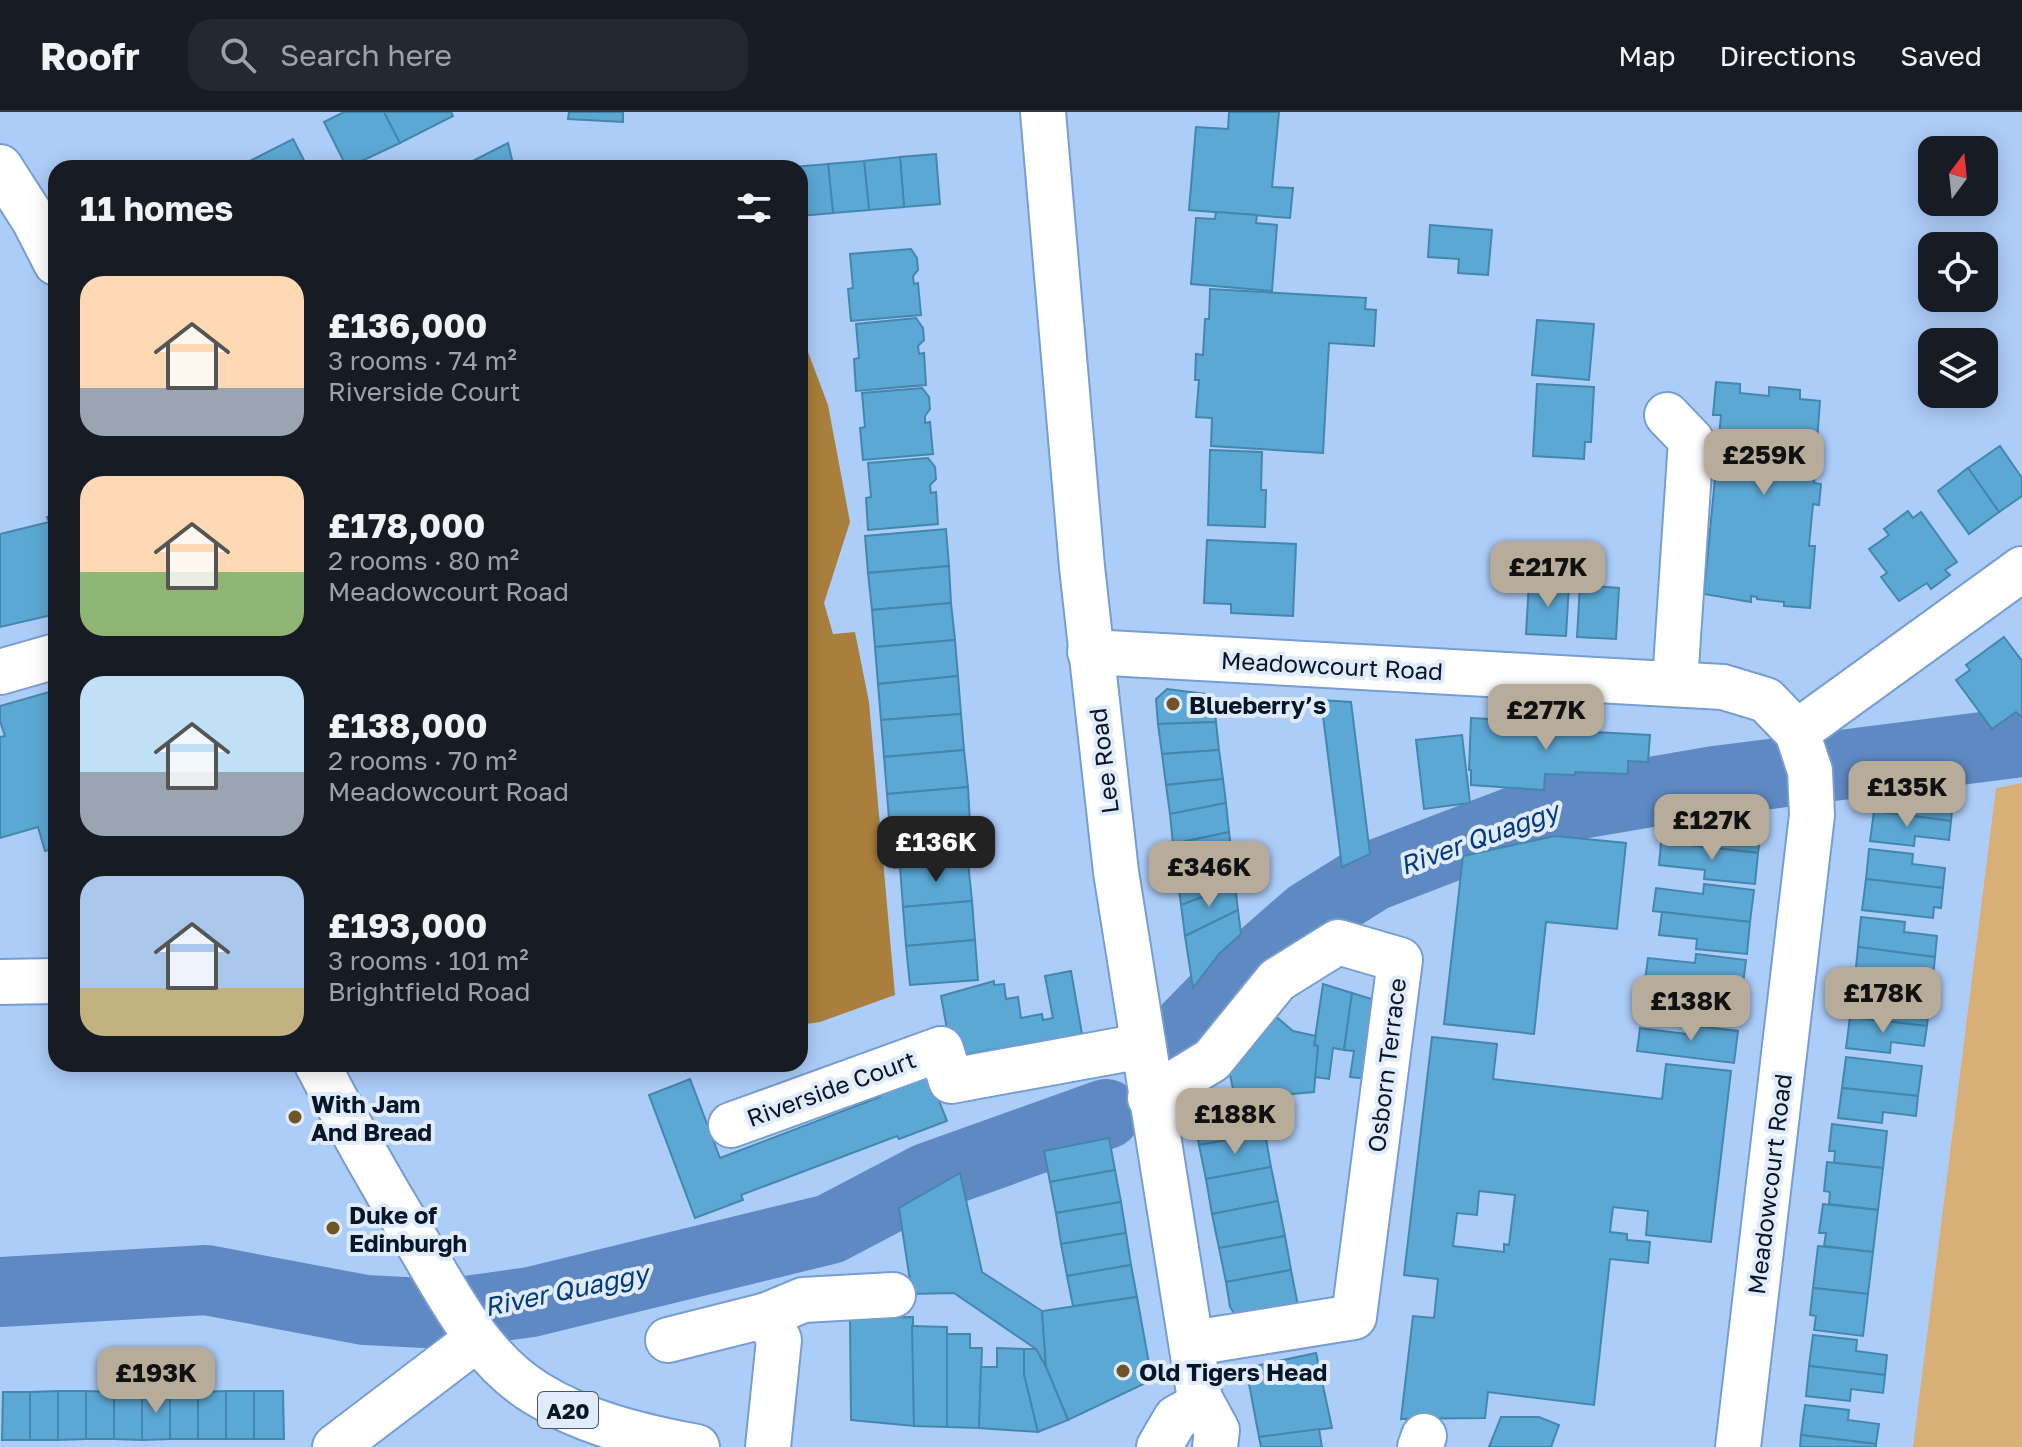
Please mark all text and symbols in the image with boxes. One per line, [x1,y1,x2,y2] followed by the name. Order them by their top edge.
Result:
[188,19,748,91] search box
[40,33,140,78] text: Roofr
[216,33,260,77] icon: search
[280,37,452,73] text: Search here
[1618,39,1675,72] text: Map
[1719,39,1856,72] text: Directions
[1900,39,1982,72] text: Saved
[1918,136,1998,216] north arrow
[1918,136,1998,408] map controls
[732,186,776,230] icon: filters
[80,188,233,228] text: 11 homes
[1918,232,1998,312] button: locate
[328,305,487,345] text: £136,000
[144,308,240,404] icon: home
[1918,328,1998,408] button: layers
[328,345,517,376] text: 3 rooms · 74 m²
[328,376,520,407] text: Riverside Court
[1708,429,1820,497] pin: £259K
[1722,439,1806,470] text: £259K
[328,505,485,545] text: £178,000
[144,508,240,604] icon: home
[1492,541,1604,609] pin: £217K
[328,545,519,576] text: 2 rooms · 80 m²
[1508,551,1588,582] text: £217K
[328,576,569,607] text: Meadowcourt Road
[1220,645,1444,685] street label: Meadowcourt Road
[1490,684,1602,752] pin: £277K
[1189,690,1326,719] place label: Blueberry’s
[1506,694,1586,725] text: £277K
[1164,695,1182,713] marker: Blueberry’s
[328,705,488,745] text: £138,000
[1082,707,1124,815] street label: Lee Road
[144,708,240,804] icon: home
[328,745,517,776] text: 2 rooms · 70 m²
[1851,761,1963,829] pin: £135K
[1866,771,1948,802] text: £135K
[328,776,569,807] text: Meadowcourt Road
[1395,794,1566,881] water label: River Quaggy
[1656,794,1768,862] pin: £127K
[1672,804,1752,835] text: £127K
[880,816,992,884] pin: £136K
[895,826,977,857] text: £136K
[1153,841,1265,909] pin: £346K
[1167,851,1251,882] text: £346K
[328,905,487,945] text: £193,000
[144,908,240,1004] icon: home
[328,945,529,976] text: 3 rooms · 101 m²
[1827,967,1939,1035] pin: £178K
[1635,975,1747,1043] pin: £138K
[328,976,530,1007] text: Brightfield Road
[1361,976,1411,1154] street label: Osborn Terrace
[1843,977,1923,1008] text: £178K
[1650,985,1732,1016] text: £138K
[743,1044,919,1132] street label: Riverside Court
[1741,1072,1797,1296] street label: Meadowcourt Road
[1179,1088,1291,1156] pin: £188K
[311,1089,432,1146] place label: With Jam And Bread
[1194,1098,1276,1129] text: £188K
[286,1108,304,1126] marker: With Jam And Bread
[349,1200,467,1257] place label: Duke of Edinburgh
[324,1219,342,1237] marker: Duke of Edinburgh
[481,1257,654,1322] water label: River Quaggy
[100,1347,212,1415] pin: £193K
[115,1357,197,1388] text: £193K
[1139,1357,1327,1386] place label: Old Tigers Head
[1114,1362,1132,1380] marker: Old Tigers Head
[538,1392,598,1428] road number: A20

